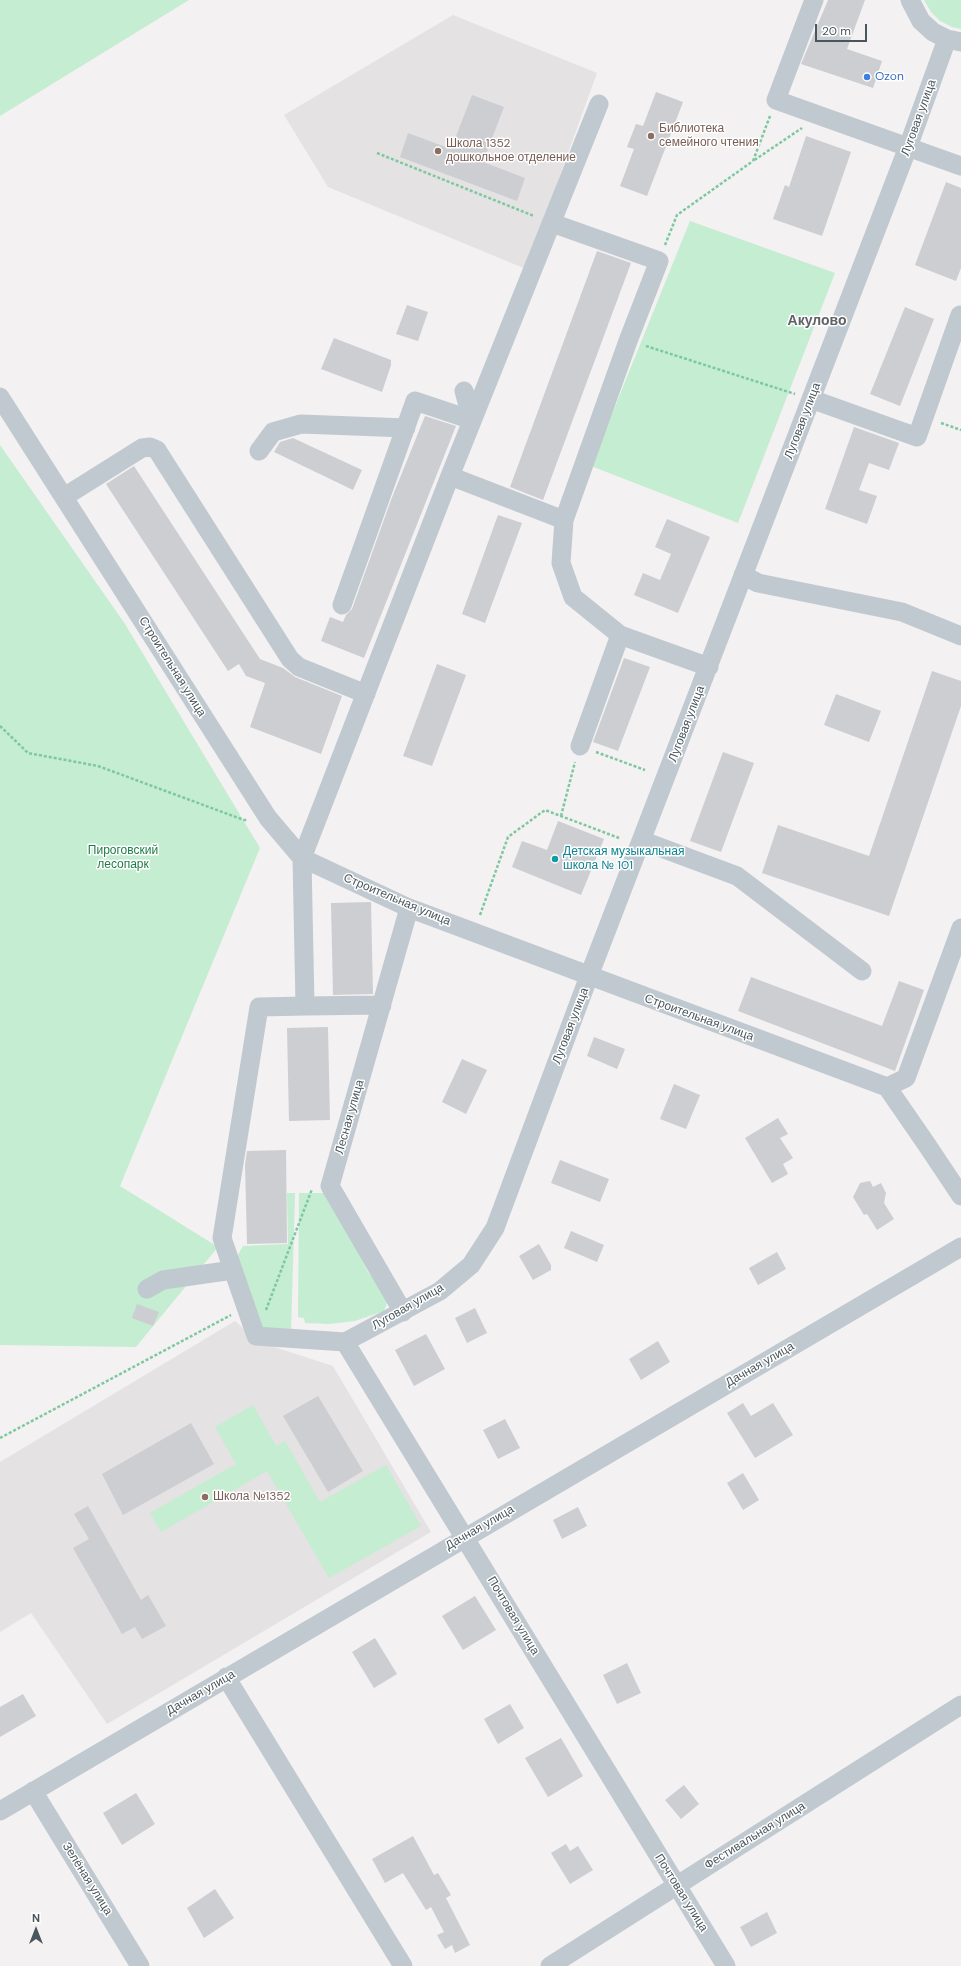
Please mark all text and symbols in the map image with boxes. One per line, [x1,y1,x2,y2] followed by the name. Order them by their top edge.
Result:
[817,16,869,42] scale bar
[822,23,851,39] text: 20 m
[875,70,904,84] place label: Ozon
[862,72,872,82] marker: Ozon
[898,78,940,158] street label: Луговая улица
[659,122,759,150] place label: Библиотека семейного чтения
[646,131,656,141] marker: Библиотека семейного чтения
[446,137,576,165] place label: Школа 1352 дошкольное отделение
[433,146,443,156] marker: Школа 1352 дошкольное отделение
[788,313,846,329] district label: Акулово
[782,381,824,461] street label: Луговая улица
[135,614,209,720] street label: Строительная улица
[666,684,708,764] street label: Луговая улица
[88,844,158,872] park label: Пироговский лесопарк
[563,845,684,873] place label: Детская музыкальная школа № 101
[550,854,560,864] marker: Детская музыкальная школа № 101
[341,871,453,929] street label: Строительная улица
[550,986,592,1066] street label: Луговая улица
[642,992,756,1044] street label: Строительная улица
[333,1078,367,1156] street label: Лесная улица
[370,1281,446,1333] street label: Луговая улица
[723,1340,797,1390] street label: Дачная улица
[213,1490,290,1504] place label: Школа №1352
[200,1492,210,1502] marker: Школа №1352
[443,1503,517,1553] street label: Дачная улица
[484,1574,542,1658] street label: Почтовая улица
[164,1668,238,1718] street label: Дачная улица
[702,1799,808,1873] street label: Фестивальная улица
[59,1840,115,1918] street label: Зелёная улица
[651,1851,711,1935] street label: Почтовая улица
[16,1910,56,1950] north arrow
[32,1911,40,1925] text: N

